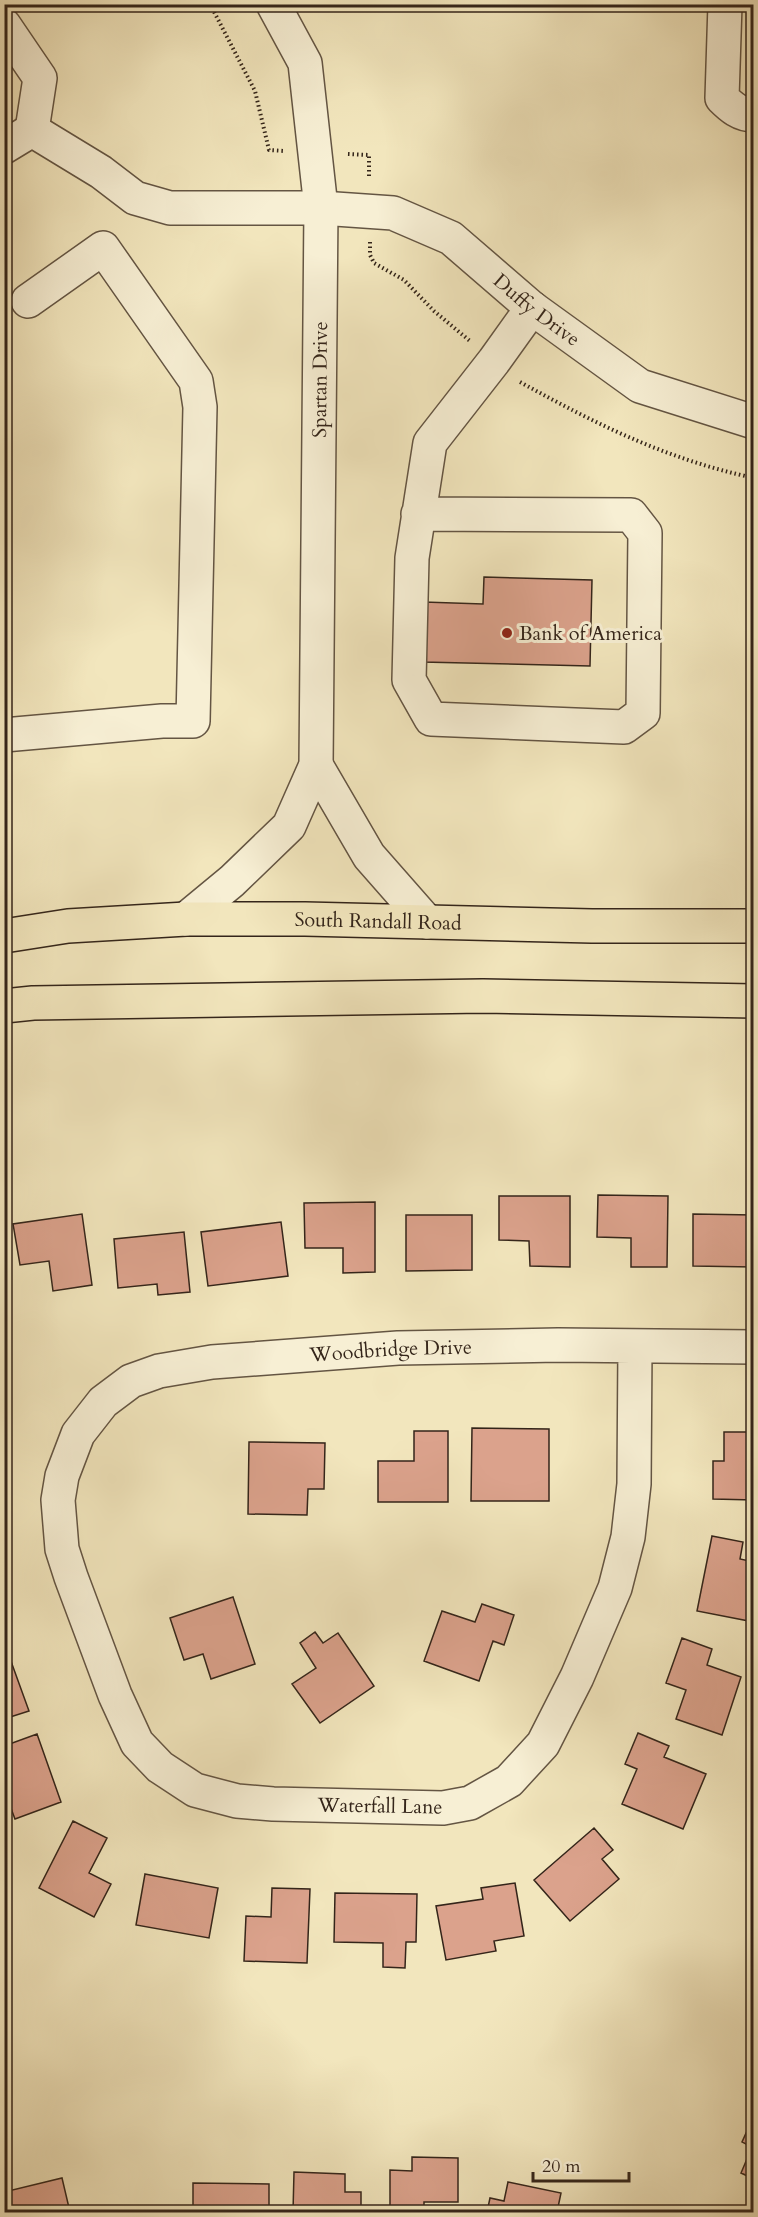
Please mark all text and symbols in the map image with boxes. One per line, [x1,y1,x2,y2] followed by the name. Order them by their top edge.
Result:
[488,267,586,352] street label: Duffy Drive
[305,321,333,438] street label: Spartan Drive
[519,620,662,647] place label: Bank of America
[500,626,514,640] marker: Bank of America
[294,905,462,936] street label: South Randall Road
[308,1333,472,1368] street label: Woodbridge Drive
[316,1791,443,1821] street label: Waterfall Lane
[533,2145,629,2183] scale bar
[542,2154,581,2179] text: 20 m

